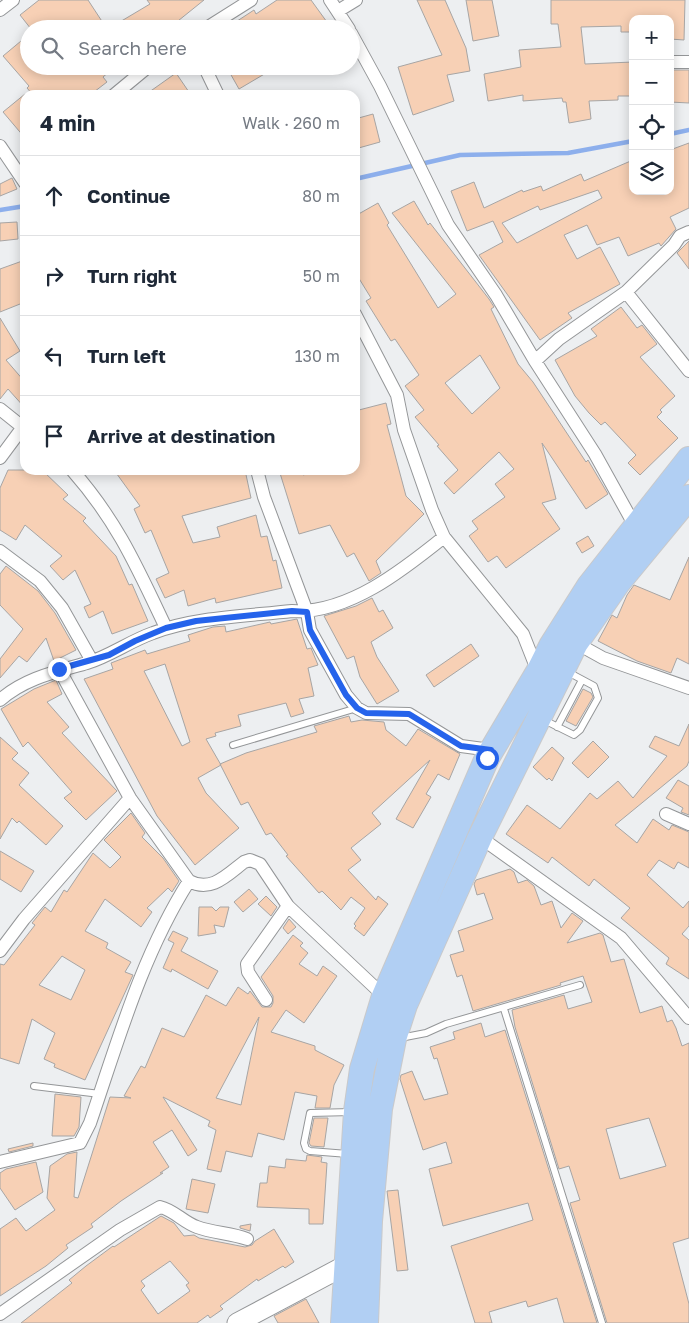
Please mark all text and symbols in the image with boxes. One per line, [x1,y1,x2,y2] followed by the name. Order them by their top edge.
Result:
[629,15,674,195] map controls
[629,15,674,60] button: +
[20,20,360,75] search box
[38,34,66,62] icon: search
[78,36,187,59] text: Search here
[629,60,674,105] button: −
[629,105,674,150] button: locate
[40,110,95,136] text: 4 min
[242,113,340,133] text: Walk · 260 m
[629,150,674,195] button: layers
[40,182,68,210] icon: ahead
[87,184,170,207] text: Continue
[302,186,340,206] text: 80 m
[40,262,68,290] icon: right
[87,264,177,287] text: Turn right
[303,266,340,286] text: 50 m
[40,342,68,370] icon: left
[87,344,166,367] text: Turn left
[295,346,340,366] text: 130 m
[40,422,68,450] icon: arrive
[87,424,275,447] text: Arrive at destination
[48,658,71,681] route end
[476,747,499,770] route start

